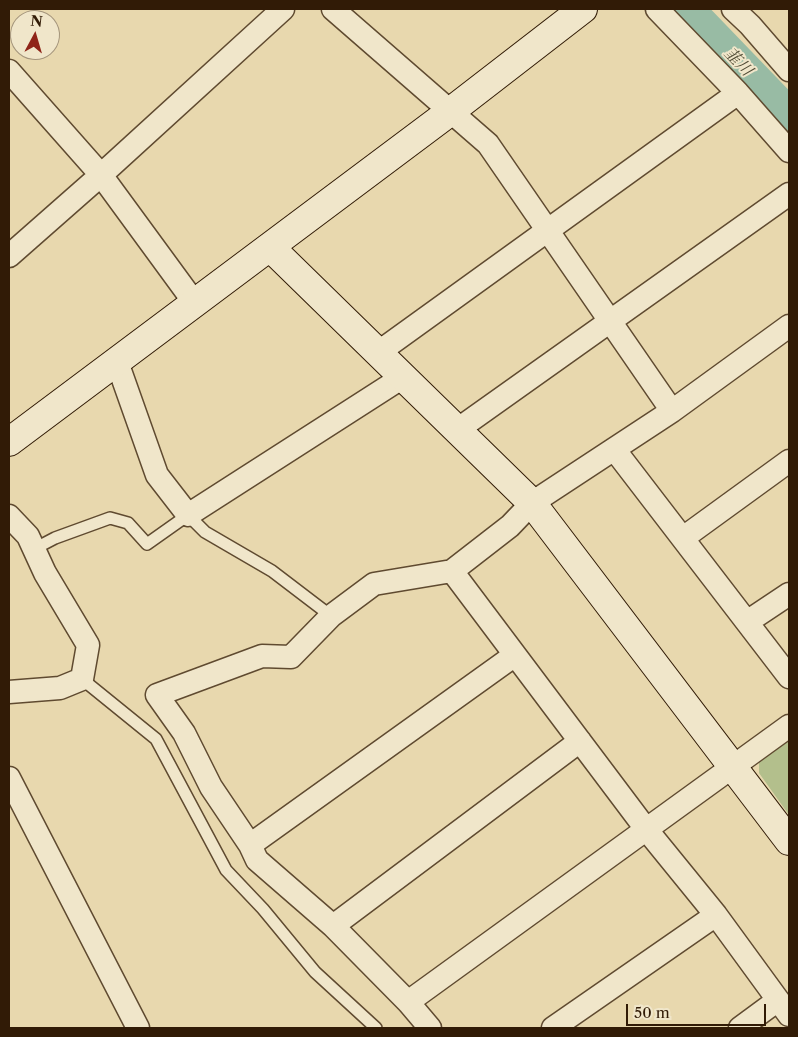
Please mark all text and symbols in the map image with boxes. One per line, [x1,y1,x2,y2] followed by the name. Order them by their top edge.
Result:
[10,10,60,60] north arrow
[29,11,43,31] text: N
[720,44,756,80] water label: 韮川
[628,994,768,1026] scale bar
[634,1003,670,1022] text: 50 m

